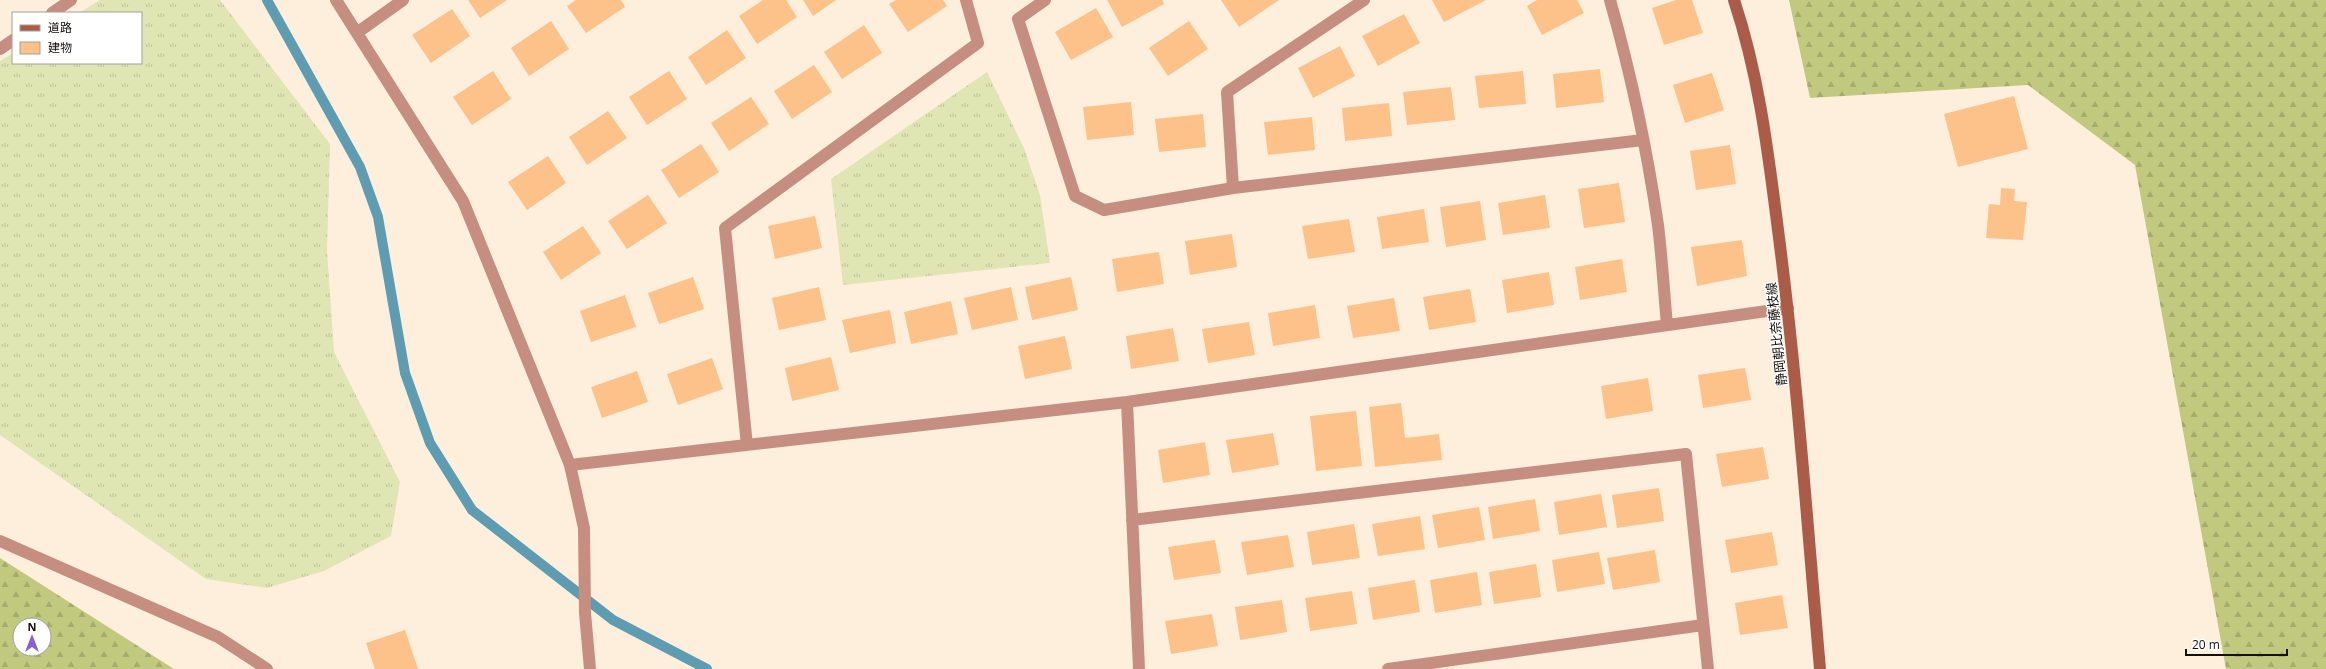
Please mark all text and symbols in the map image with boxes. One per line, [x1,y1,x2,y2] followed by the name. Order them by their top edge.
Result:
[12,12,142,64] legend
[48,19,72,36] text: 道路
[48,39,72,56] text: 建物
[1762,281,1790,387] street label: 静岡朝比奈藤枝線
[12,617,52,657] north arrow
[28,619,36,634] text: N
[2186,631,2287,657] scale bar
[2192,636,2220,653] text: 20 m

